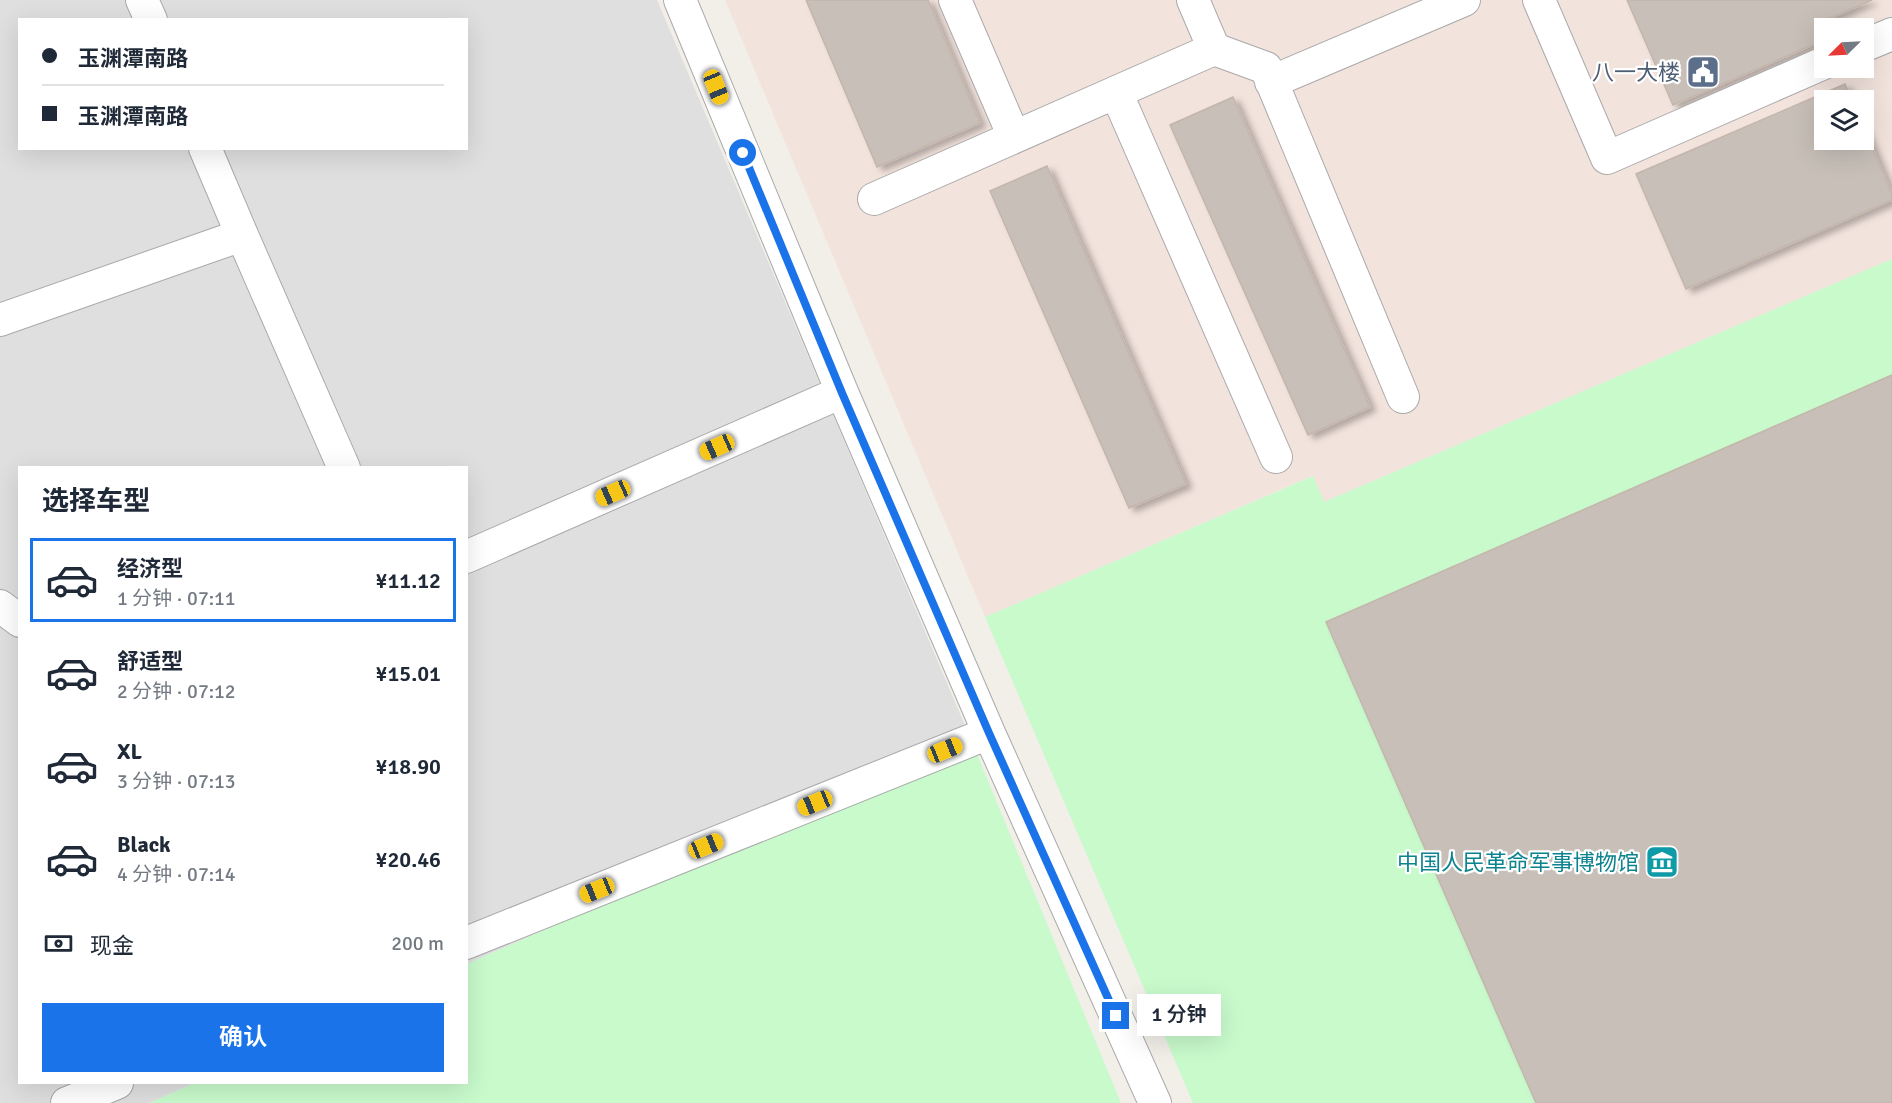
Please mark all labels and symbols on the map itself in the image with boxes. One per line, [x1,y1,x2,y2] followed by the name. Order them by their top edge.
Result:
[1814,18,1874,78] north arrow
[1685,54,1721,90] public building icon: 八一大楼
[1592,59,1680,86] place label: 八一大楼
[701,67,731,107] car
[729,139,756,166] route start
[697,431,737,463] car
[593,477,633,509] car
[925,735,965,765] car
[795,788,835,818] car
[686,831,726,861] car
[1644,844,1680,880] museum icon: 中国人民革命军事博物馆
[1397,849,1639,876] place label: 中国人民革命军事博物馆
[577,875,617,905] car
[1137,995,1221,1037] callout: 1 分钟
[1102,1002,1129,1029] route end

